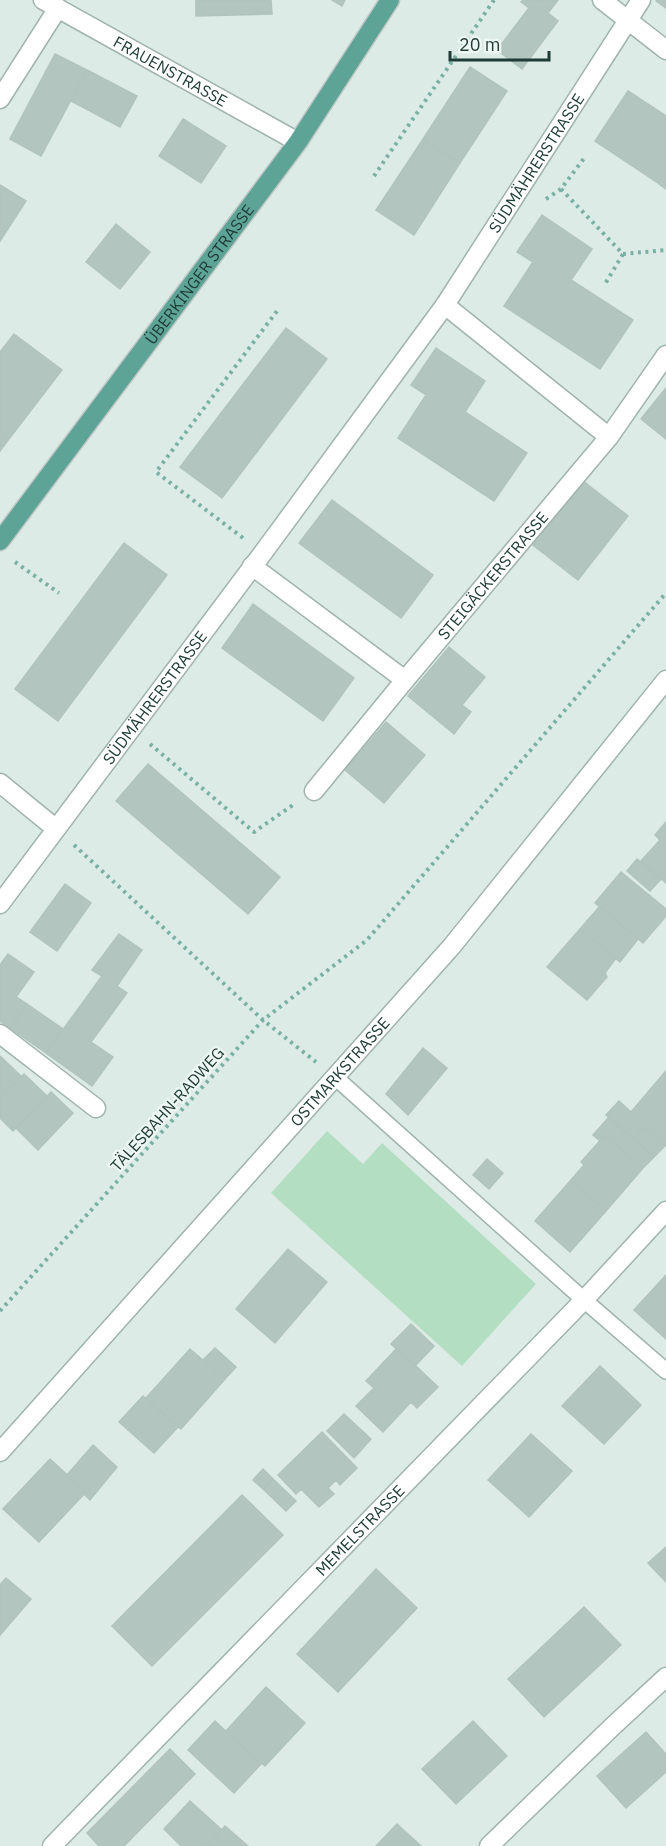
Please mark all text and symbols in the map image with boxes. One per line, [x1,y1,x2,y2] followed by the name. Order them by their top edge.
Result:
[450,24,549,62] scale bar
[110,31,231,111] street label: FRAUENSTRASSE
[459,33,501,56] text: 20 m
[484,90,588,236] street label: SÜDMÄHRERSTRASSE
[140,200,258,348] street label: ÜBERKINGER STRASSE
[433,507,552,644] street label: STEIGÄCKERSTRASSE
[98,627,211,768] street label: SÜDMÄHRERSTRASSE
[286,1013,394,1130] street label: OSTMARKSTRASSE
[106,1043,228,1175] street label: TÄLESBAHN-RADWEG
[311,1480,409,1580] street label: MEMELSTRASSE

